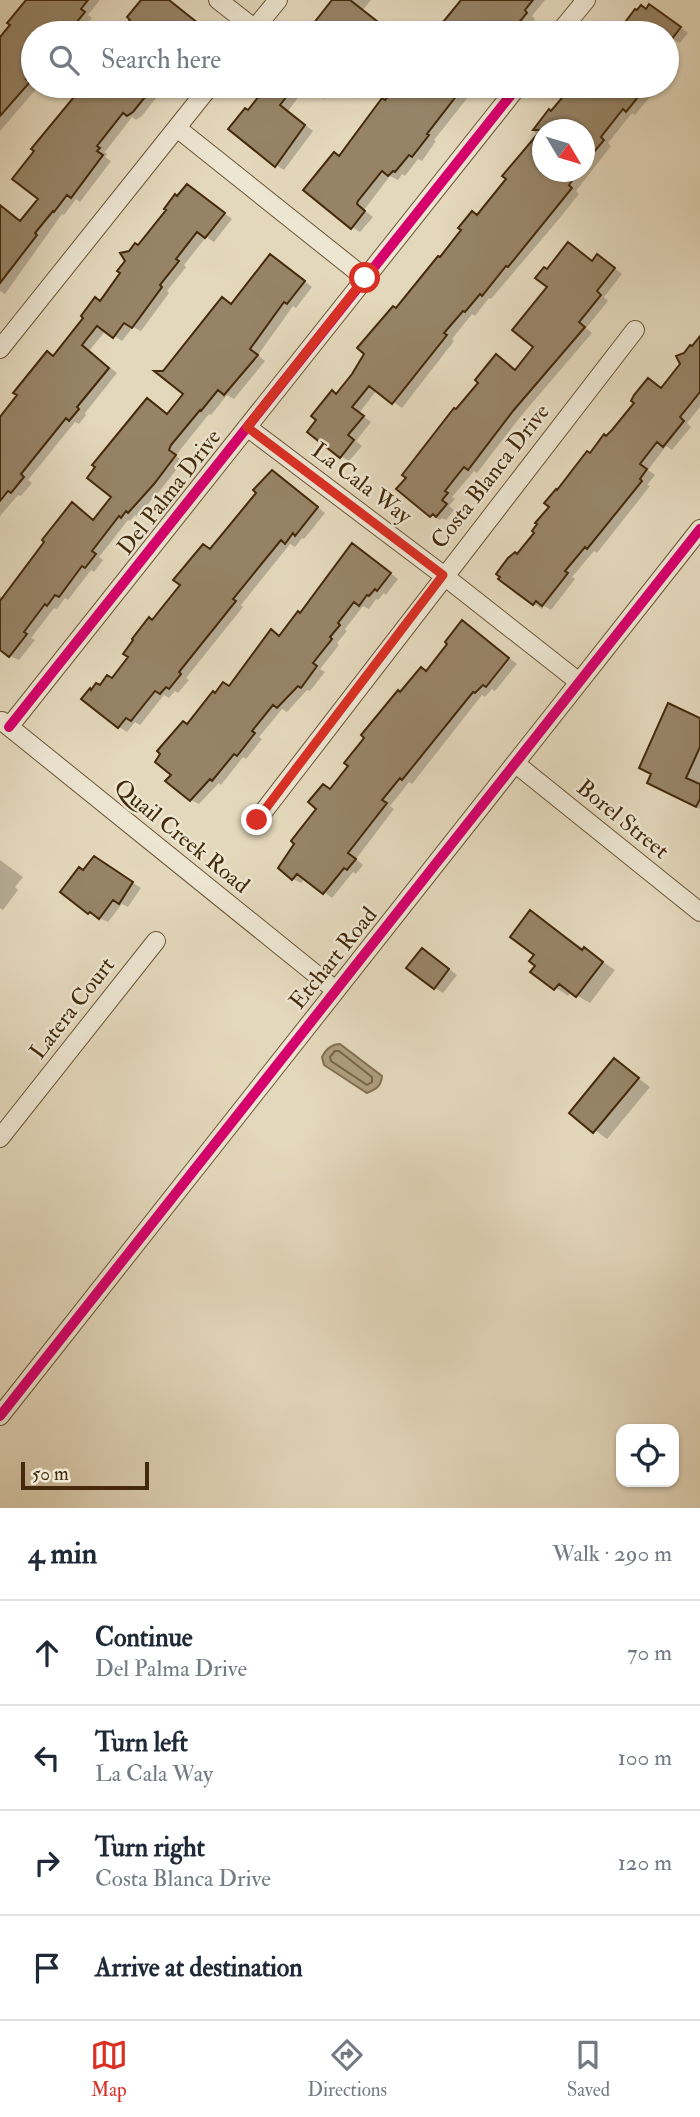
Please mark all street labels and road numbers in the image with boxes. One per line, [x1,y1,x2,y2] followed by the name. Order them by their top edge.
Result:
[424,397,556,554] street label: Costa Blanca Drive
[111,423,227,561] street label: Del Palma Drive
[306,436,419,531] street label: La Cala Way
[108,773,256,899] street label: Quail Creek Road
[571,773,675,865] street label: Borel Street
[283,901,383,1015] street label: Etchart Road
[23,951,121,1065] street label: Latera Court

